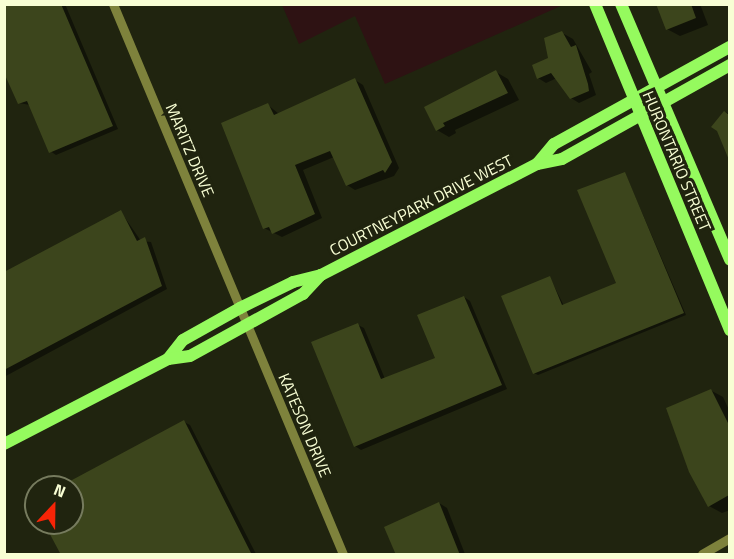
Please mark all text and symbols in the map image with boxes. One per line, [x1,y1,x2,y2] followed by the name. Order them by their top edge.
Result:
[639,88,715,234] street label: HURONTARIO STREET
[162,100,218,200] street label: MARITZ DRIVE
[326,150,516,260] street label: COURTNEYPARK DRIVE WEST
[274,370,336,480] street label: KATESON DRIVE
[24,475,84,535] north arrow
[50,477,70,503] text: N

